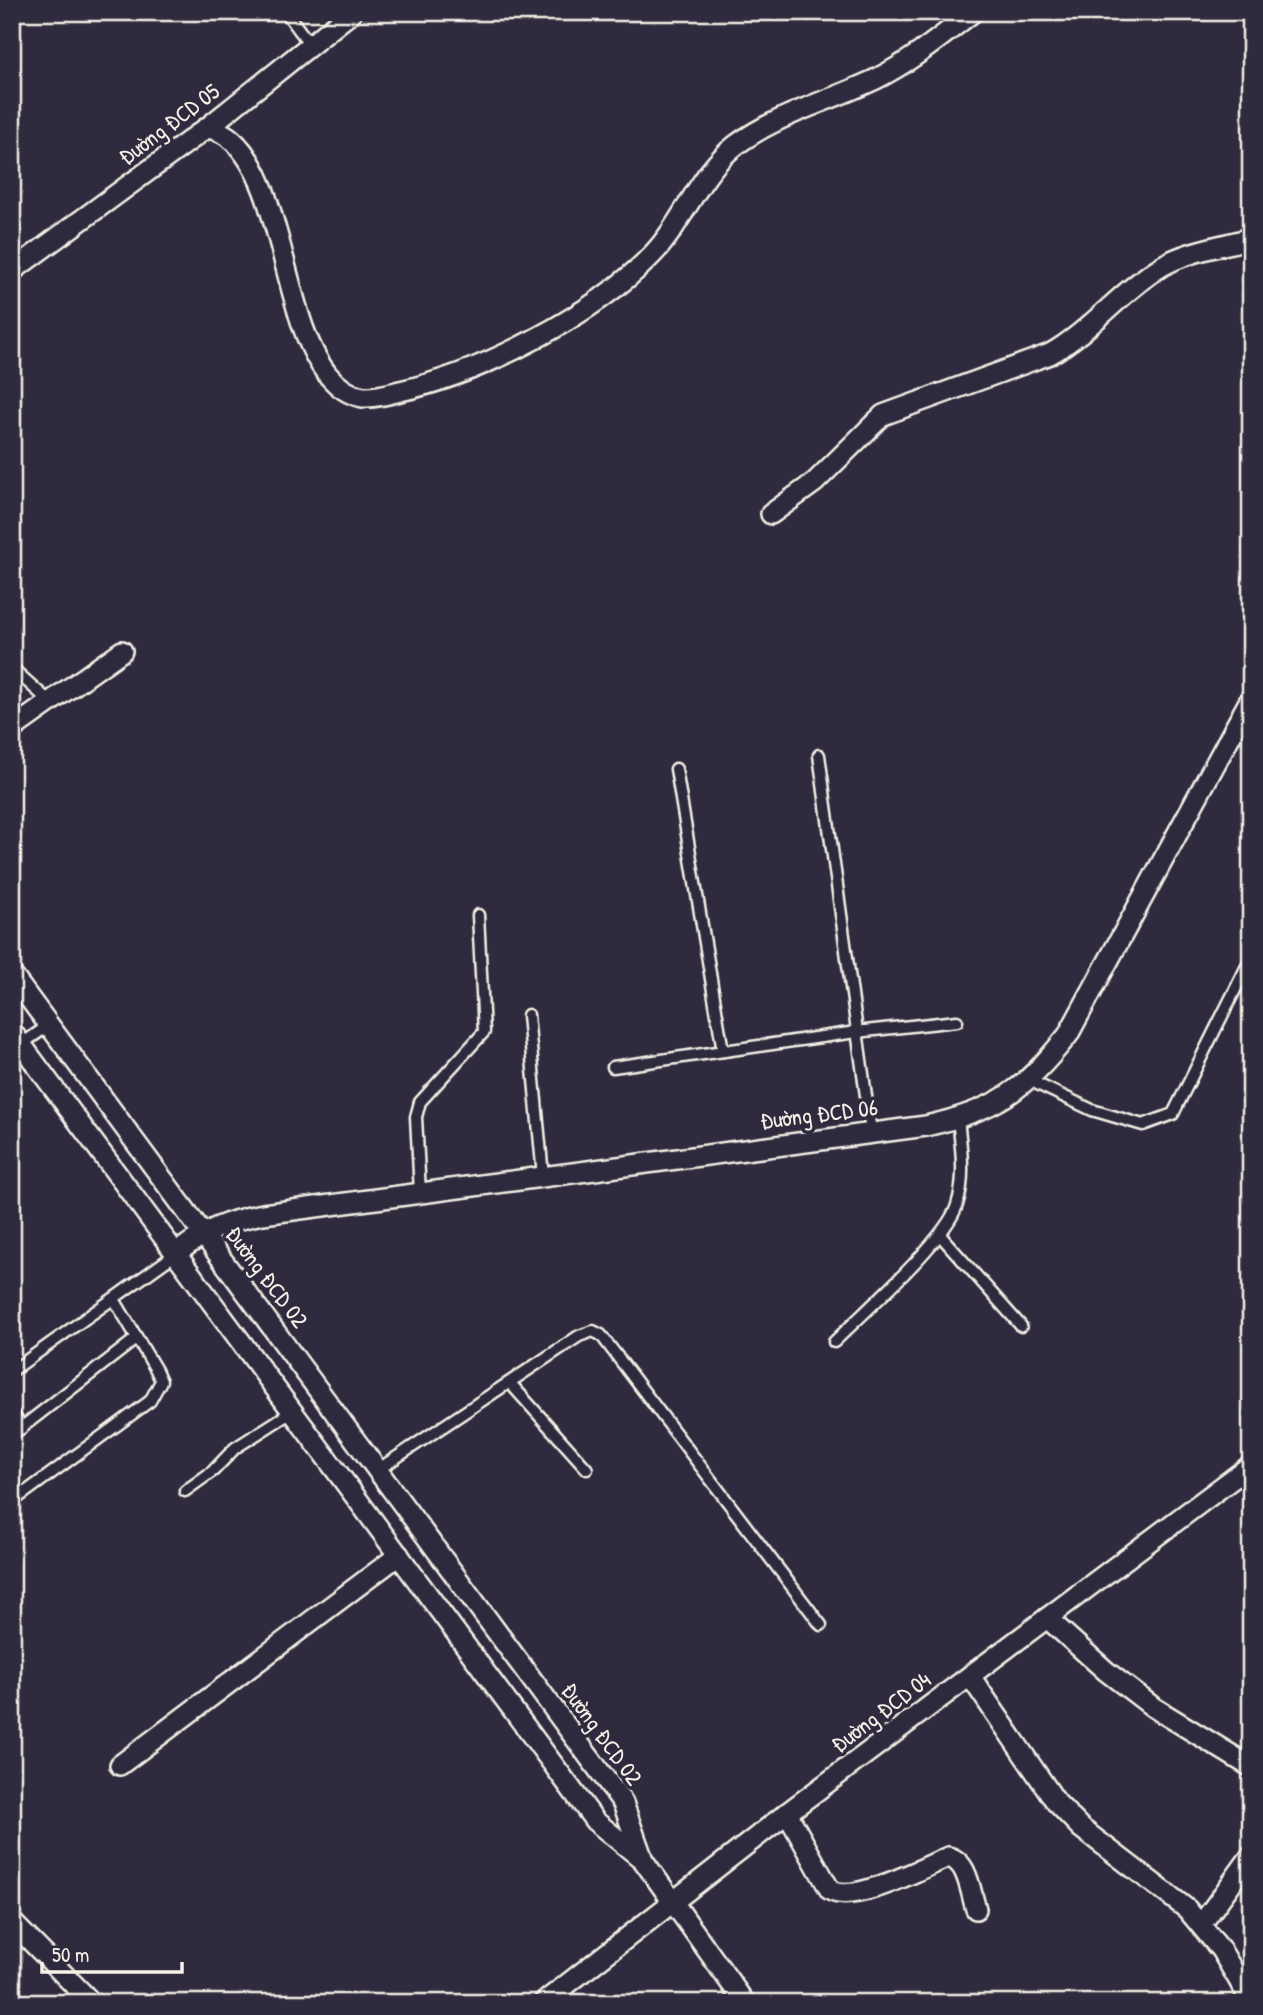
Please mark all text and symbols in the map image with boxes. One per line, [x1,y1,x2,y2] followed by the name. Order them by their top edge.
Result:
[112,75,226,172] street label: Đường ĐCD 05
[758,1091,879,1136] street label: Đường ĐCD 06
[219,1220,316,1334] street label: Đường ĐCD 02
[824,1664,937,1759] street label: Đường ĐCD 04
[555,1676,650,1791] street label: Đường ĐCD 02
[42,1931,182,1975] scale bar
[52,1940,89,1969] text: 50 m

